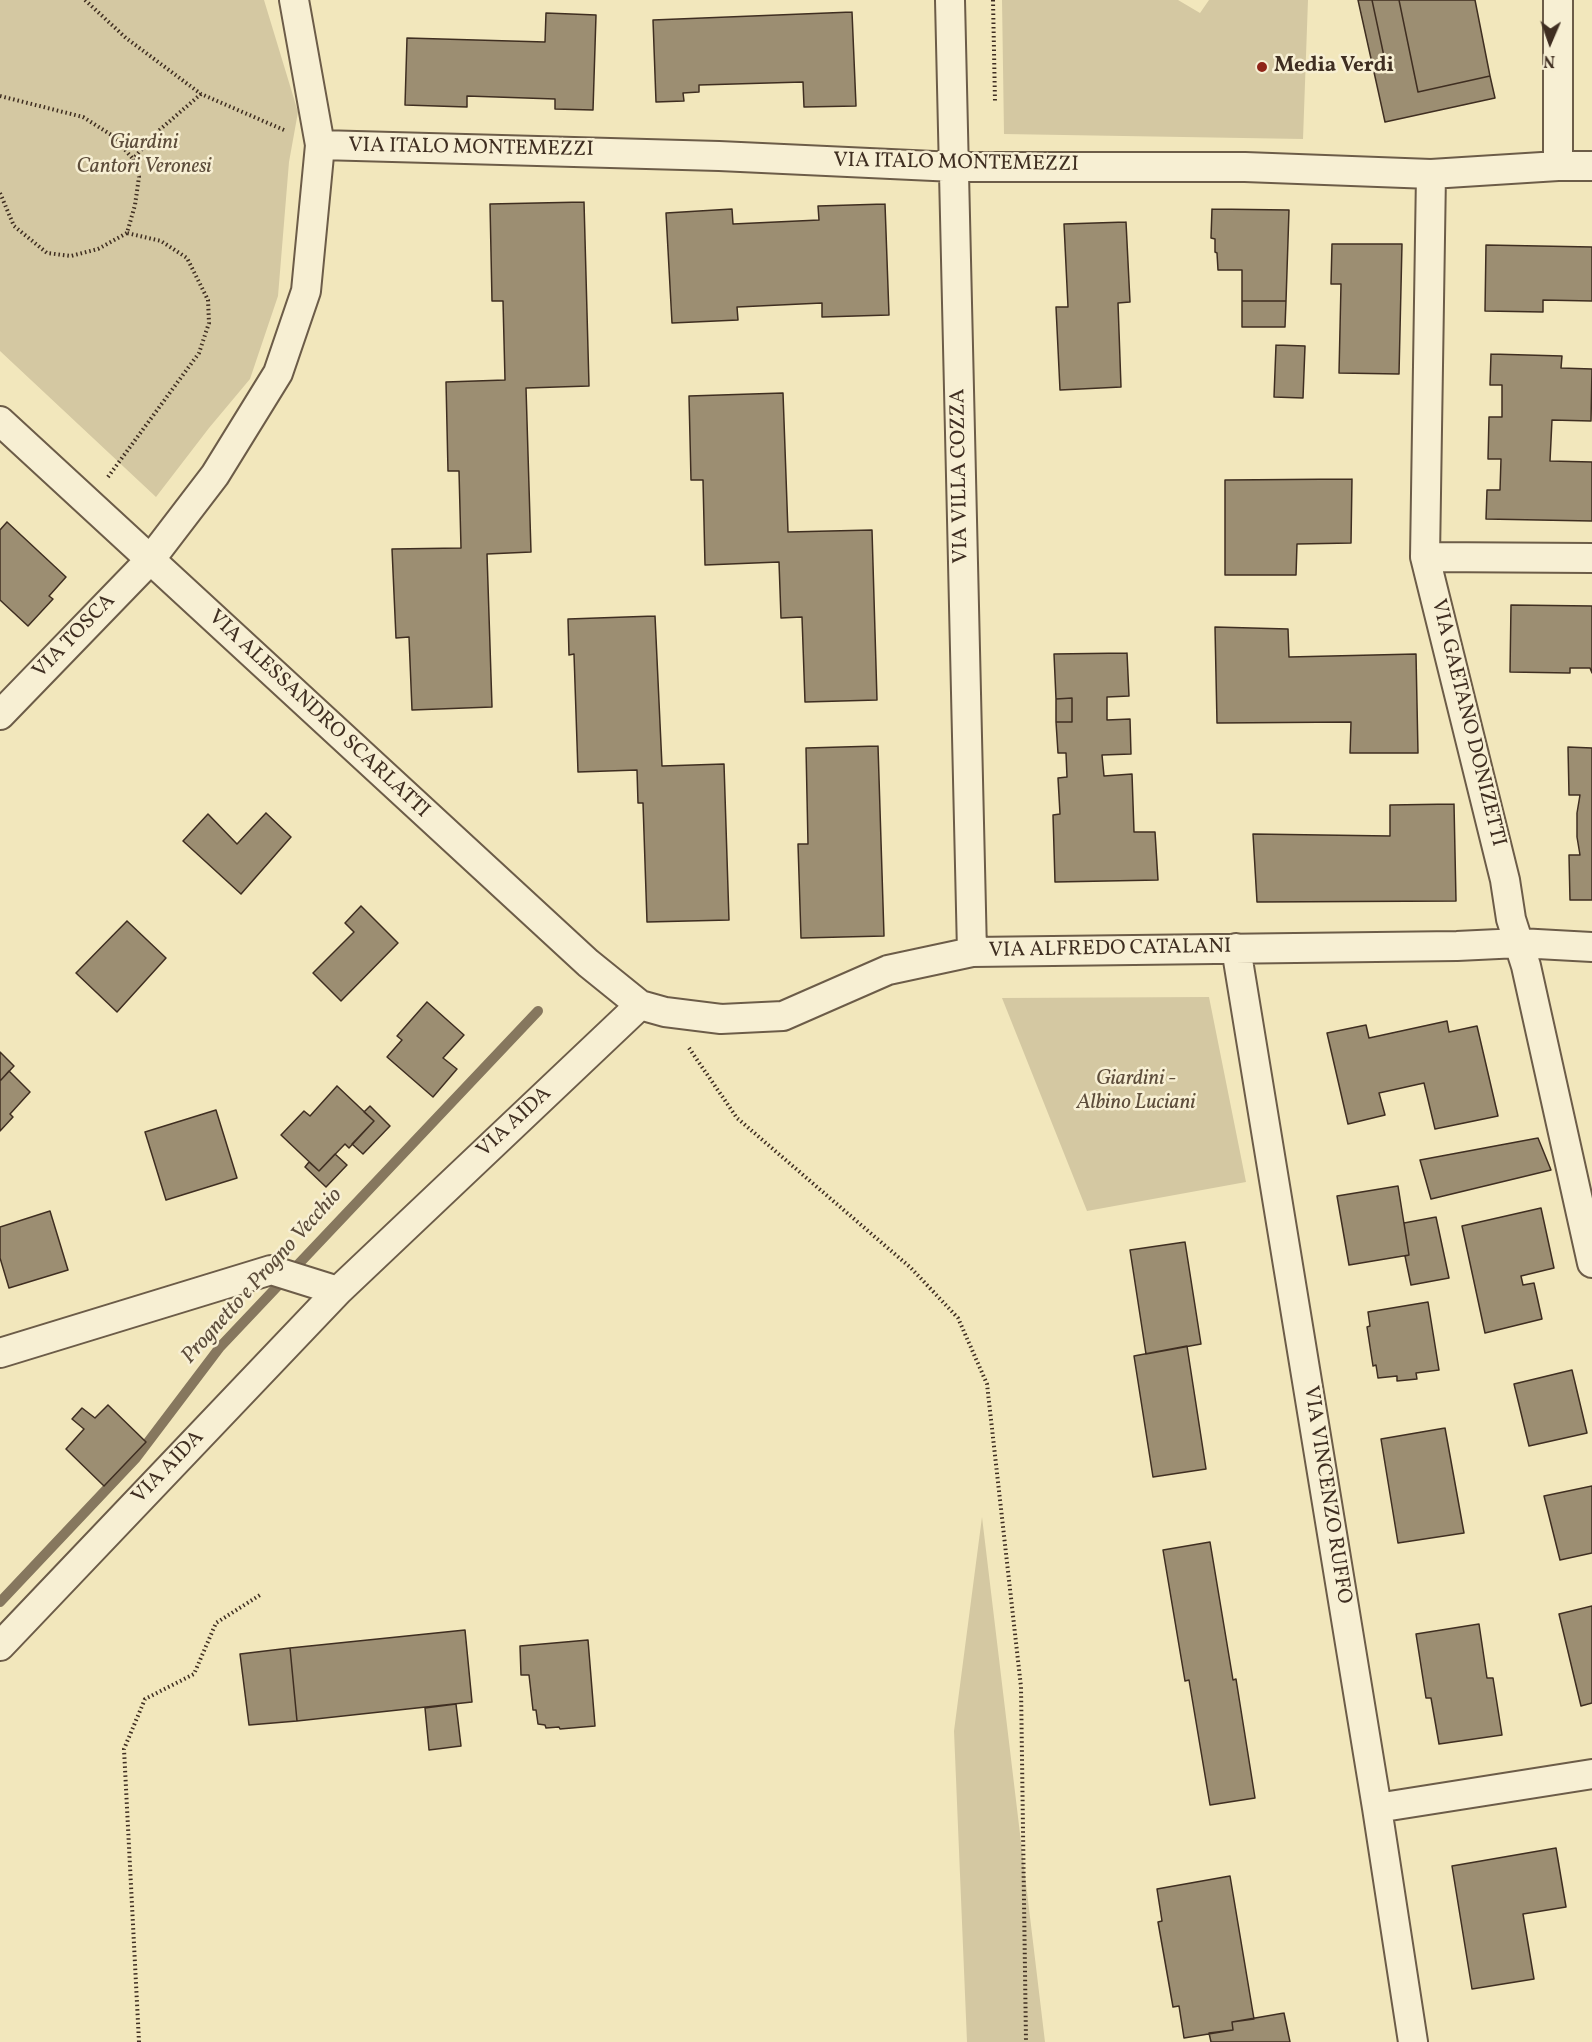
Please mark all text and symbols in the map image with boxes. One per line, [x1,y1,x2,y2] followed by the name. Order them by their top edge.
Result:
[1520,12,1580,72] north arrow
[1543,49,1556,71] text: N
[1274,54,1394,80] place label: Media Verdi
[1255,60,1269,74] marker: Media Verdi
[76,131,212,181] park label: Giardini Cantori Veronesi
[348,134,594,164] street label: VIA ITALO MONTEMEZZI
[833,149,1079,179] street label: VIA ITALO MONTEMEZZI
[947,388,975,564] street label: VIA VILLA COZZA
[28,589,122,685] street label: VIA TOSCA
[1424,597,1510,849] street label: VIA GAETANO DONIZETTI
[202,606,434,824] street label: VIA ALESSANDRO SCARLATTI
[988,935,1232,965] street label: VIA ALFREDO CATALANI
[1077,1067,1195,1117] park label: Giardini - Albino Luciani
[472,1082,558,1164] street label: VIA AIDA
[177,1184,349,1370] water label: Prognetto e Progno Vecchio
[1296,1384,1356,1606] street label: VIA VINCENZO RUFFO
[128,1426,210,1510] street label: VIA AIDA

